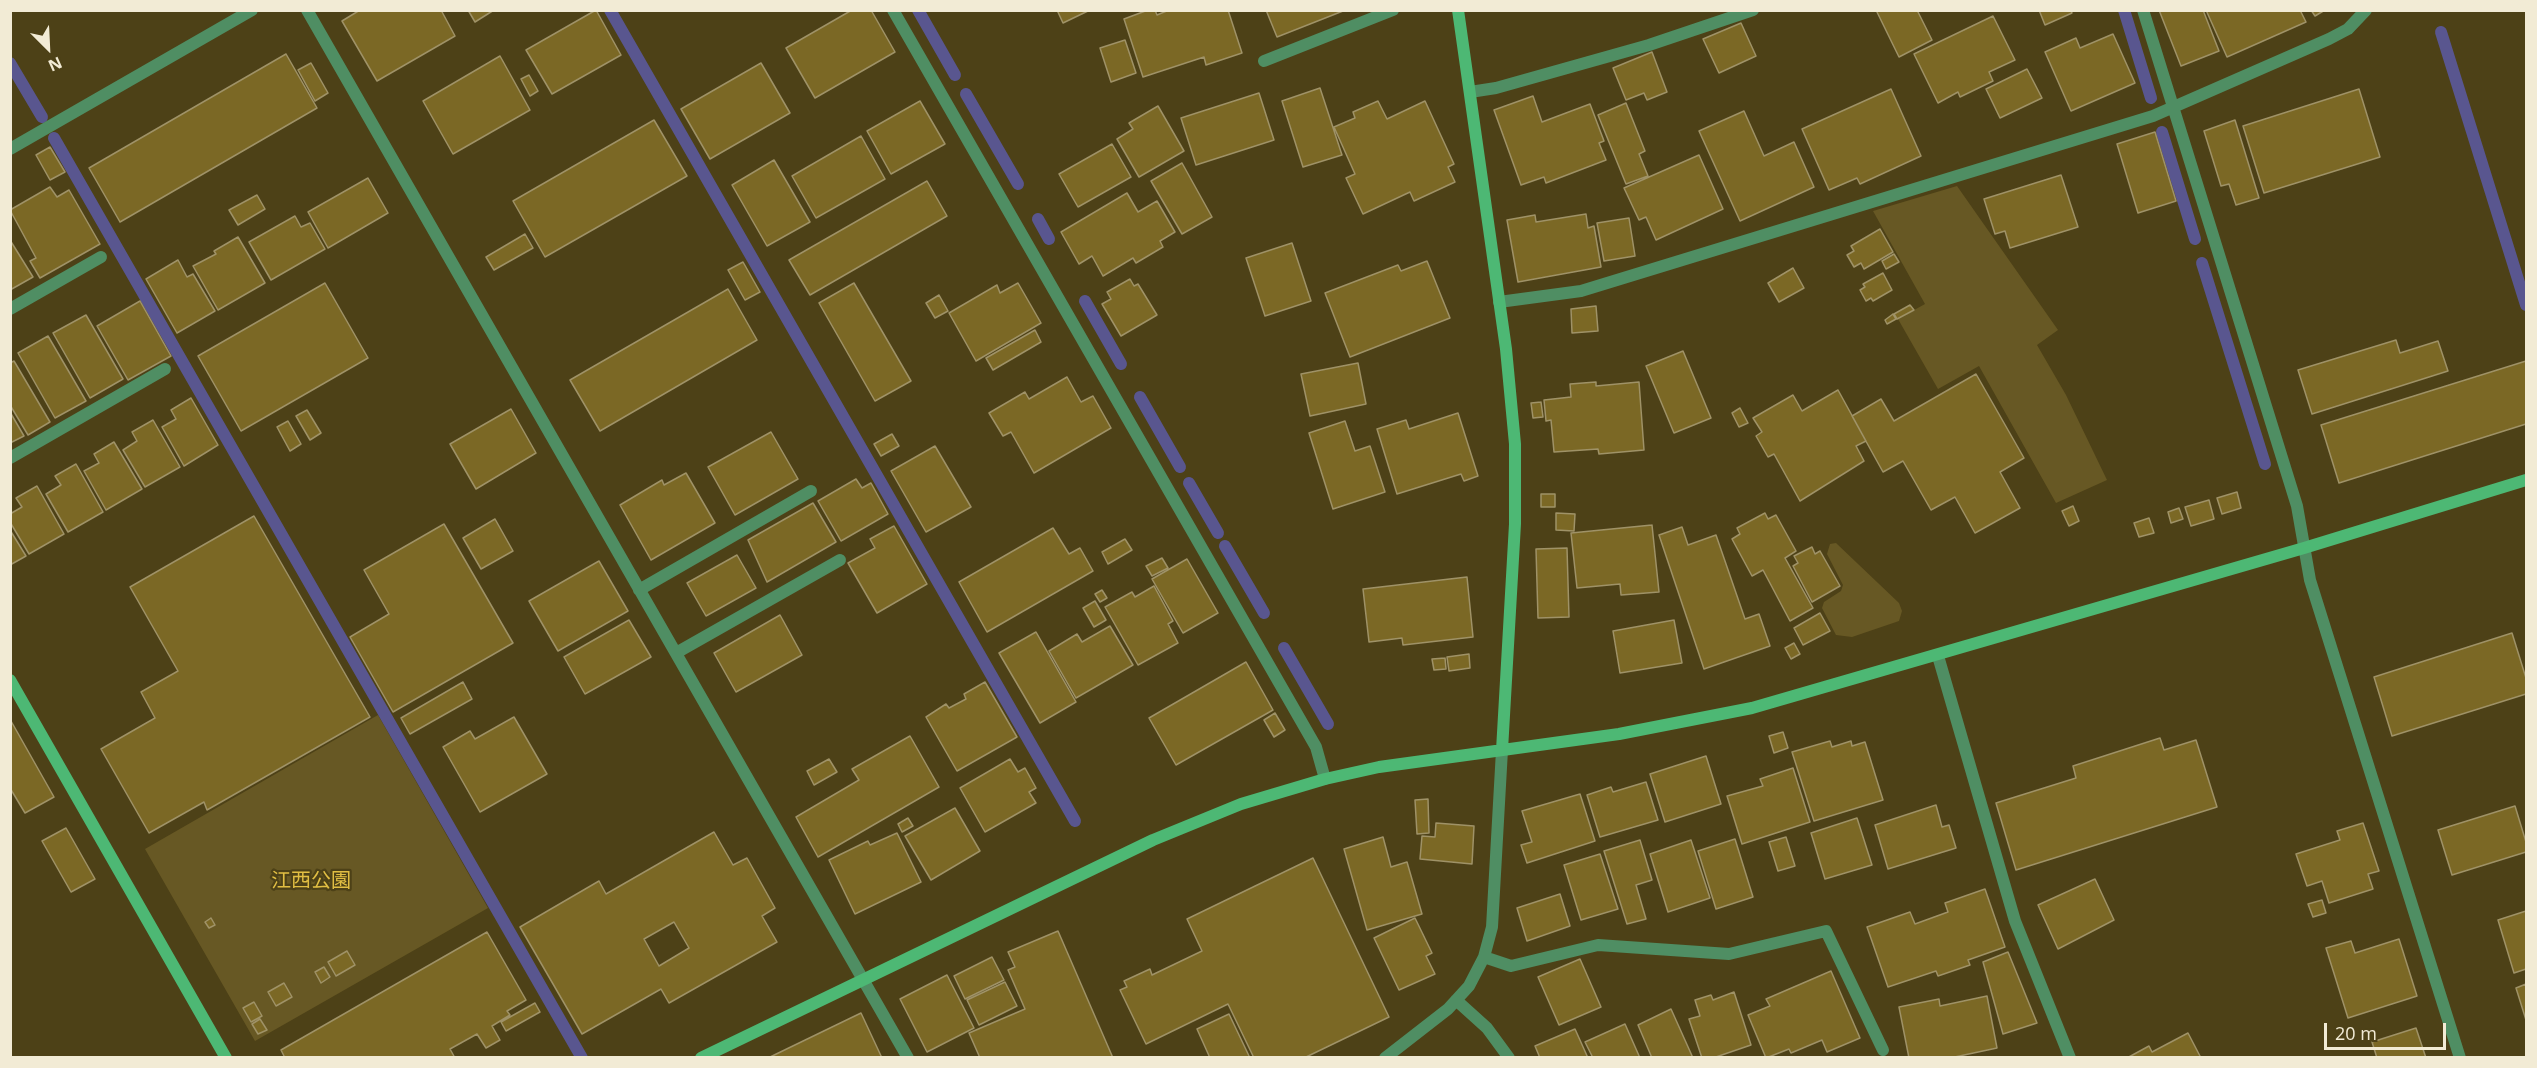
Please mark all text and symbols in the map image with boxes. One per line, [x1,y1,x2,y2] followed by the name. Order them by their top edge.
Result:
[18,18,78,78] north arrow
[45,52,66,77] text: N
[271,869,351,893] park label: 江西公園
[2327,1011,2448,1049] scale bar
[2335,1021,2377,1045] text: 20 m

